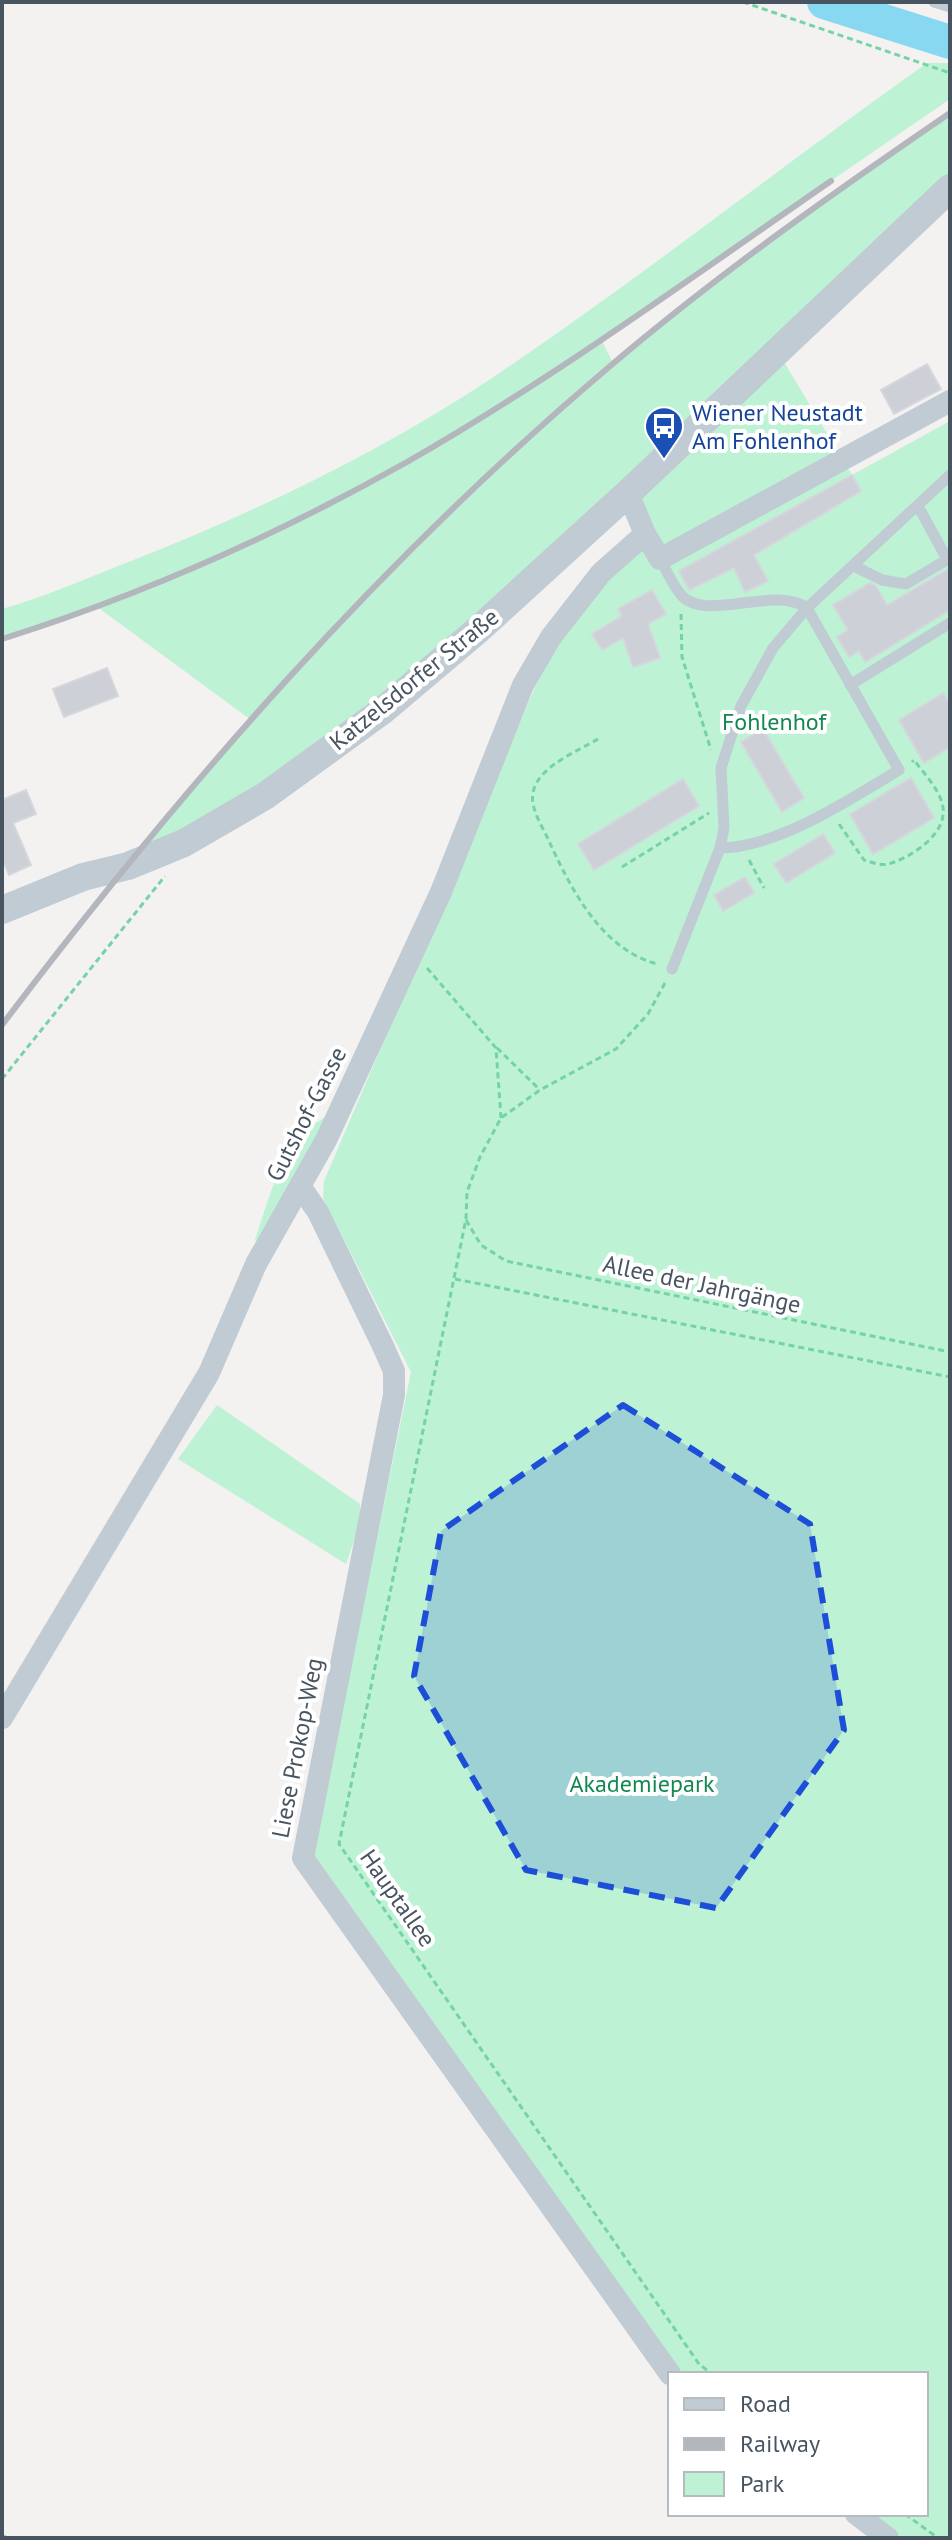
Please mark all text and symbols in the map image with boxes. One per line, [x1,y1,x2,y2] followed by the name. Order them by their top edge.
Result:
[692,397,863,456] place label: Wiener Neustadt Am Fohlenhof
[643,405,685,460] bus stop icon: Wiener Neustadt Am Fohlenhof
[323,601,505,757] street label: Katzelsdorfer Straße
[722,706,827,737] park label: Fohlenhof
[259,1042,353,1186] street label: Gutshof-Gasse
[600,1248,804,1320] street label: Allee der Jahrgänge
[264,1655,330,1841] street label: Liese Prokop-Weg
[569,1768,715,1799] park label: Akademiepark
[353,1843,443,1953] street label: Hauptallee
[668,2372,928,2516] legend
[740,2388,791,2419] text: Road
[740,2428,820,2459] text: Railway
[740,2468,785,2499] text: Park

